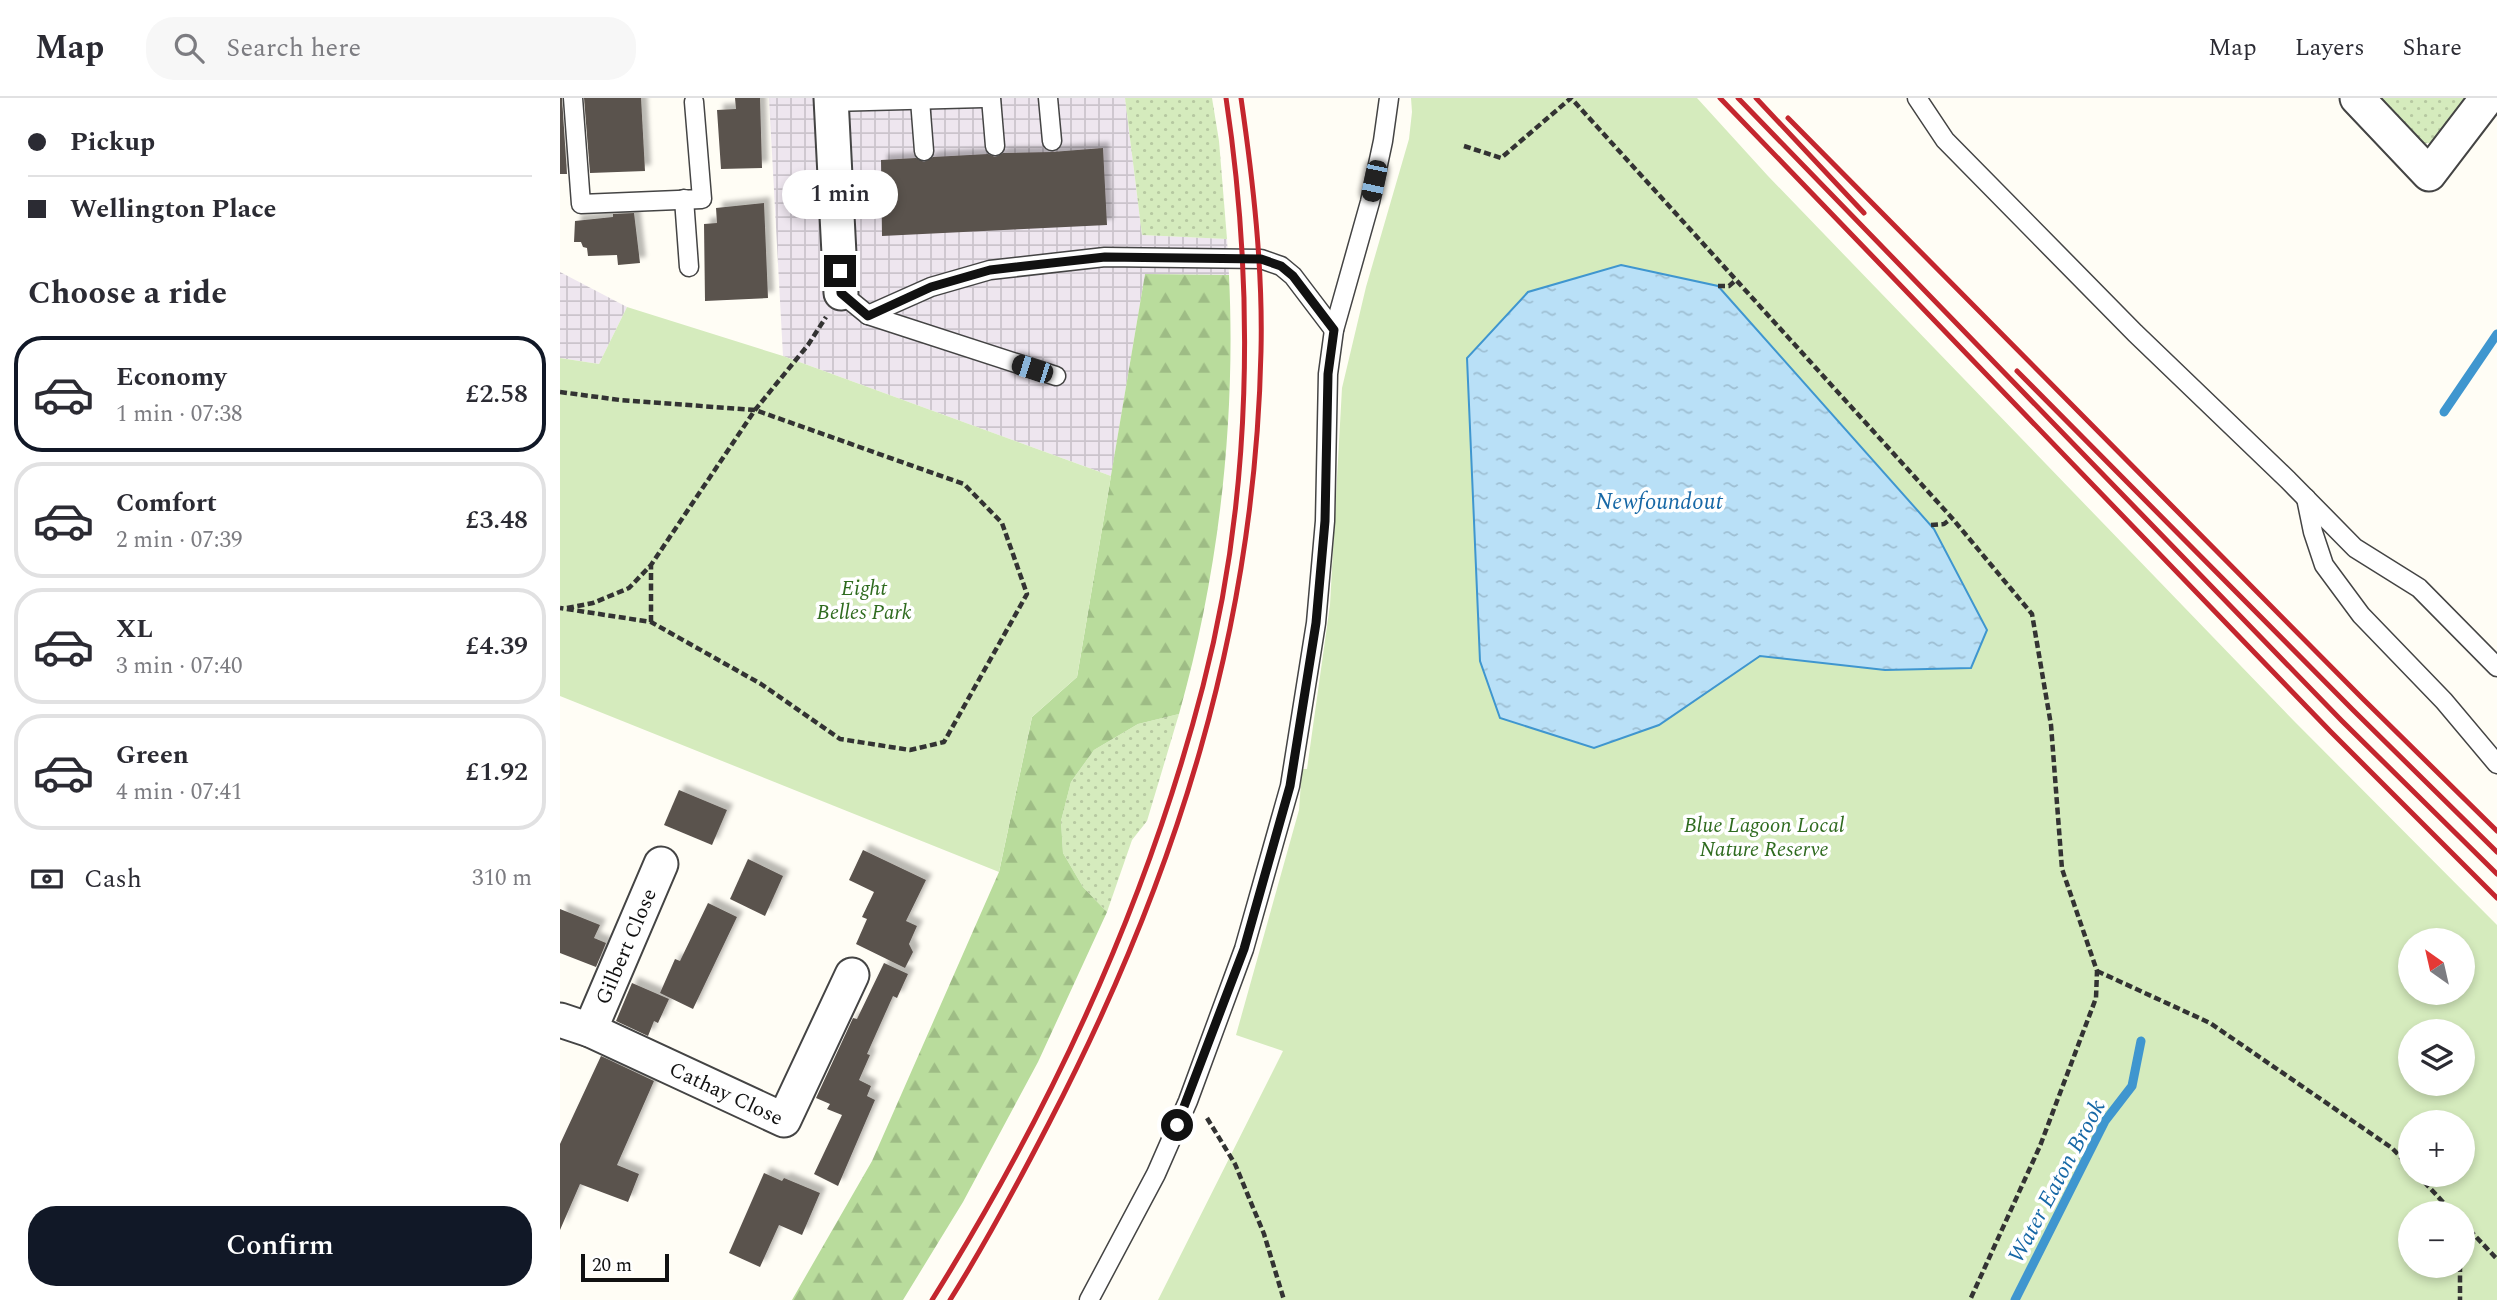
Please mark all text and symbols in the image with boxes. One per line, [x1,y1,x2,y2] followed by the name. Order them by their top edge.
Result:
[146,17,636,80] search box
[35,23,104,73] text: Map
[226,28,361,68] text: Search here
[170,29,208,67] icon: search
[2208,30,2257,66] text: Map
[2295,30,2365,66] text: Layers
[2403,30,2462,66] text: Share
[70,122,155,162] text: Pickup
[1360,158,1389,204] car
[782,170,898,218] callout: 1 min
[810,177,870,212] text: 1 min
[70,189,277,229] text: Wellington Place
[824,255,856,287] route end
[28,269,227,318] text: Choose a ride
[1009,353,1056,385] car
[116,357,226,397] text: Economy
[32,363,95,426] icon: car
[465,374,528,414] text: £2.58
[116,397,243,432] text: 1 min · 07:38
[116,483,217,523] text: Comfort
[1595,485,1723,520] water label: Newfoundout
[32,489,95,552] icon: car
[465,500,528,540] text: £3.48
[116,523,243,558] text: 2 min · 07:39
[817,573,912,629] park label: Eight Belles Park
[116,609,153,649] text: XL
[32,615,95,678] icon: car
[465,626,528,666] text: £4.39
[116,649,243,684] text: 3 min · 07:40
[116,735,189,775] text: Green
[32,741,95,804] icon: car
[465,752,528,792] text: £1.92
[116,775,243,810] text: 4 min · 07:41
[1684,810,1845,866] park label: Blue Lagoon Local Nature Reserve
[84,859,142,899] text: Cash
[28,860,66,898] icon: cash
[472,861,532,896] text: 310 m
[588,883,666,1010] street label: Gilbert Close
[2398,928,2474,1004] north arrow
[2398,928,2475,1278] map controls
[2398,1019,2475,1096] button: layers
[664,1054,788,1135] street label: Cathay Close
[1999,1093,2115,1270] water label: Water Eaton Brook
[1161,1109,1193,1141] route start
[2398,1110,2475,1187] button: +
[2398,1201,2475,1278] button: −
[28,1206,532,1286] button: Confirm
[581,1251,668,1283] scale bar
[592,1251,632,1280] text: 20 m

